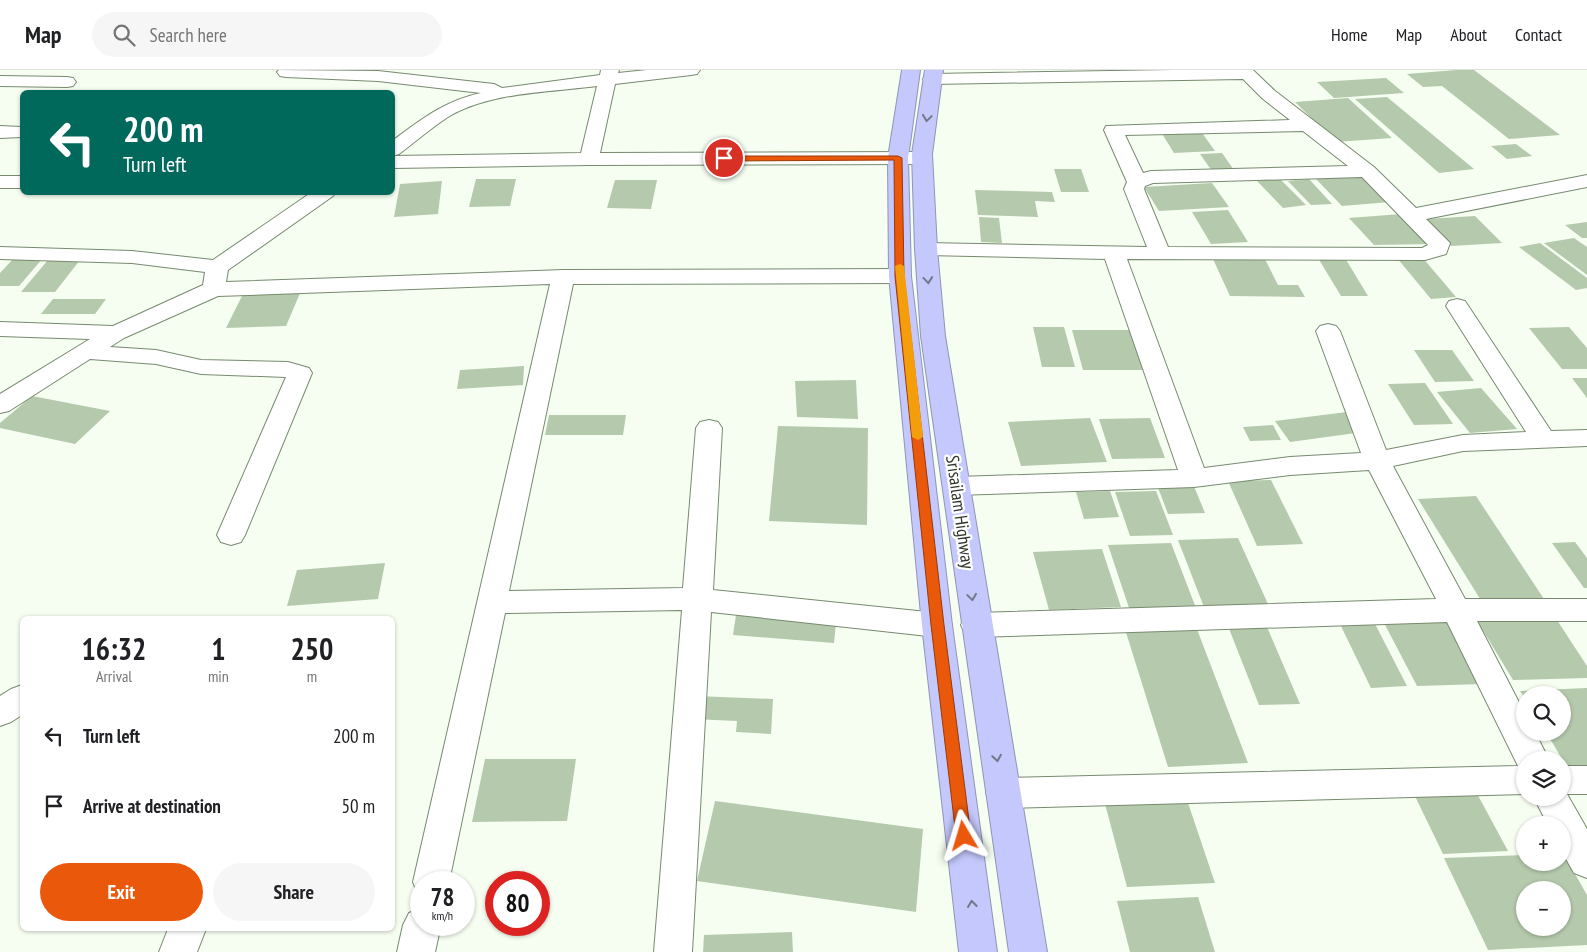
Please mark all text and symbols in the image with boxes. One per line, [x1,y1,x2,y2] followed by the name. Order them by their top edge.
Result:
[92,12,442,57] search box
[25,19,62,50] text: Map
[110,21,138,49] icon: search
[150,23,227,47] text: Search here
[1331,23,1368,46] text: Home
[1396,23,1422,46] text: Map
[1450,23,1487,46] text: About
[1515,23,1562,46] text: Contact
[123,106,204,152] text: 200 m
[40,110,105,175] icon: left
[922,115,933,123] one-way arrow
[703,137,745,179] pin
[710,144,738,172] icon: arrive
[123,150,187,178] text: Turn left
[923,277,934,285] one-way arrow
[941,454,980,570] street label: Srisailam Highway
[966,593,977,601] one-way arrow
[82,629,146,668] text: 16:32
[211,629,226,668] text: 1
[290,629,333,668] text: 250
[96,666,132,686] text: Arrival
[208,666,229,686] text: min
[307,666,317,686] text: m
[1516,686,1571,936] map controls
[1516,686,1571,741] button: search
[40,722,68,750] icon: left
[83,724,140,748] text: Turn left
[333,724,375,748] text: 200 m
[1516,751,1571,806] button: layers
[992,753,1002,762] one-way arrow
[40,792,68,820] icon: arrive
[83,794,221,818] text: Arrive at destination
[342,794,375,818] text: 50 m
[937,809,989,861] position arrow
[1516,816,1571,871] button: +
[40,863,203,921] button: Exit
[213,863,375,921] button: Share
[485,871,550,936] speed limit sign: 80
[431,881,454,913] text: 78
[1516,881,1571,936] button: −
[967,899,978,907] one-way arrow
[432,908,453,923] text: km/h

